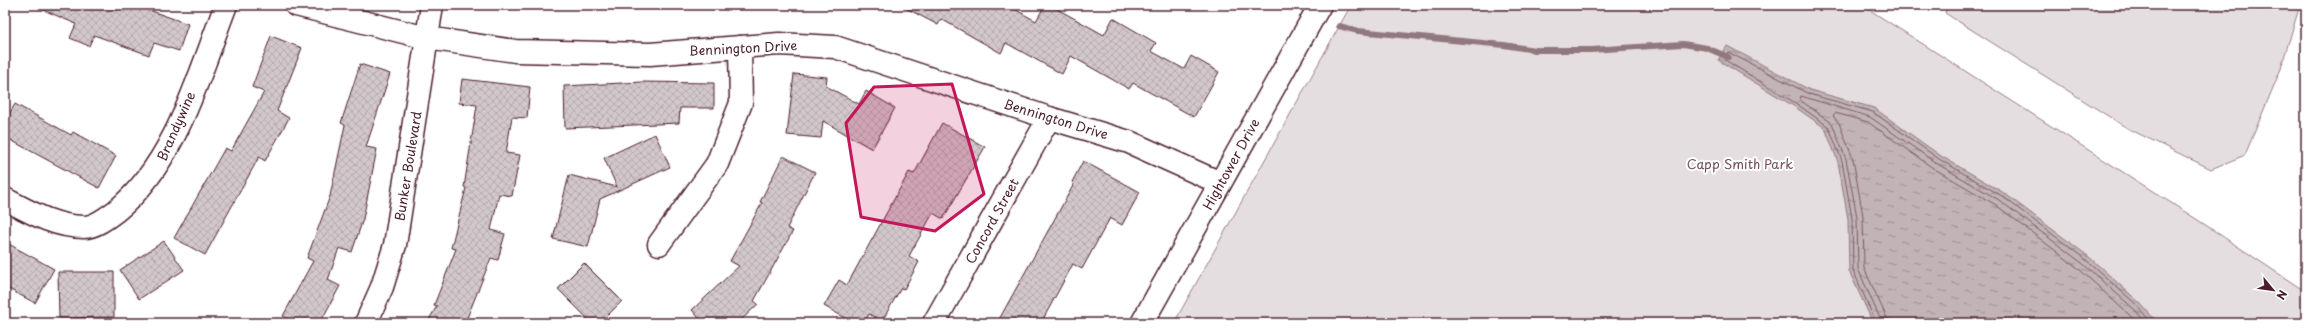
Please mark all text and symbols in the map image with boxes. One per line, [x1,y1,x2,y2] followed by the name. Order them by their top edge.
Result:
[688,35,798,60] street label: Bennington Drive
[152,88,199,164] street label: Brandywine
[1002,94,1111,143] street label: Bennington Drive
[389,110,426,222] street label: Bunker Boulevard
[1198,115,1264,213] street label: Hightower Drive
[1687,154,1793,173] park label: Capp Smith Park
[960,175,1023,267] street label: Concord Street
[2253,270,2293,310] north arrow
[2272,287,2292,303] text: N

